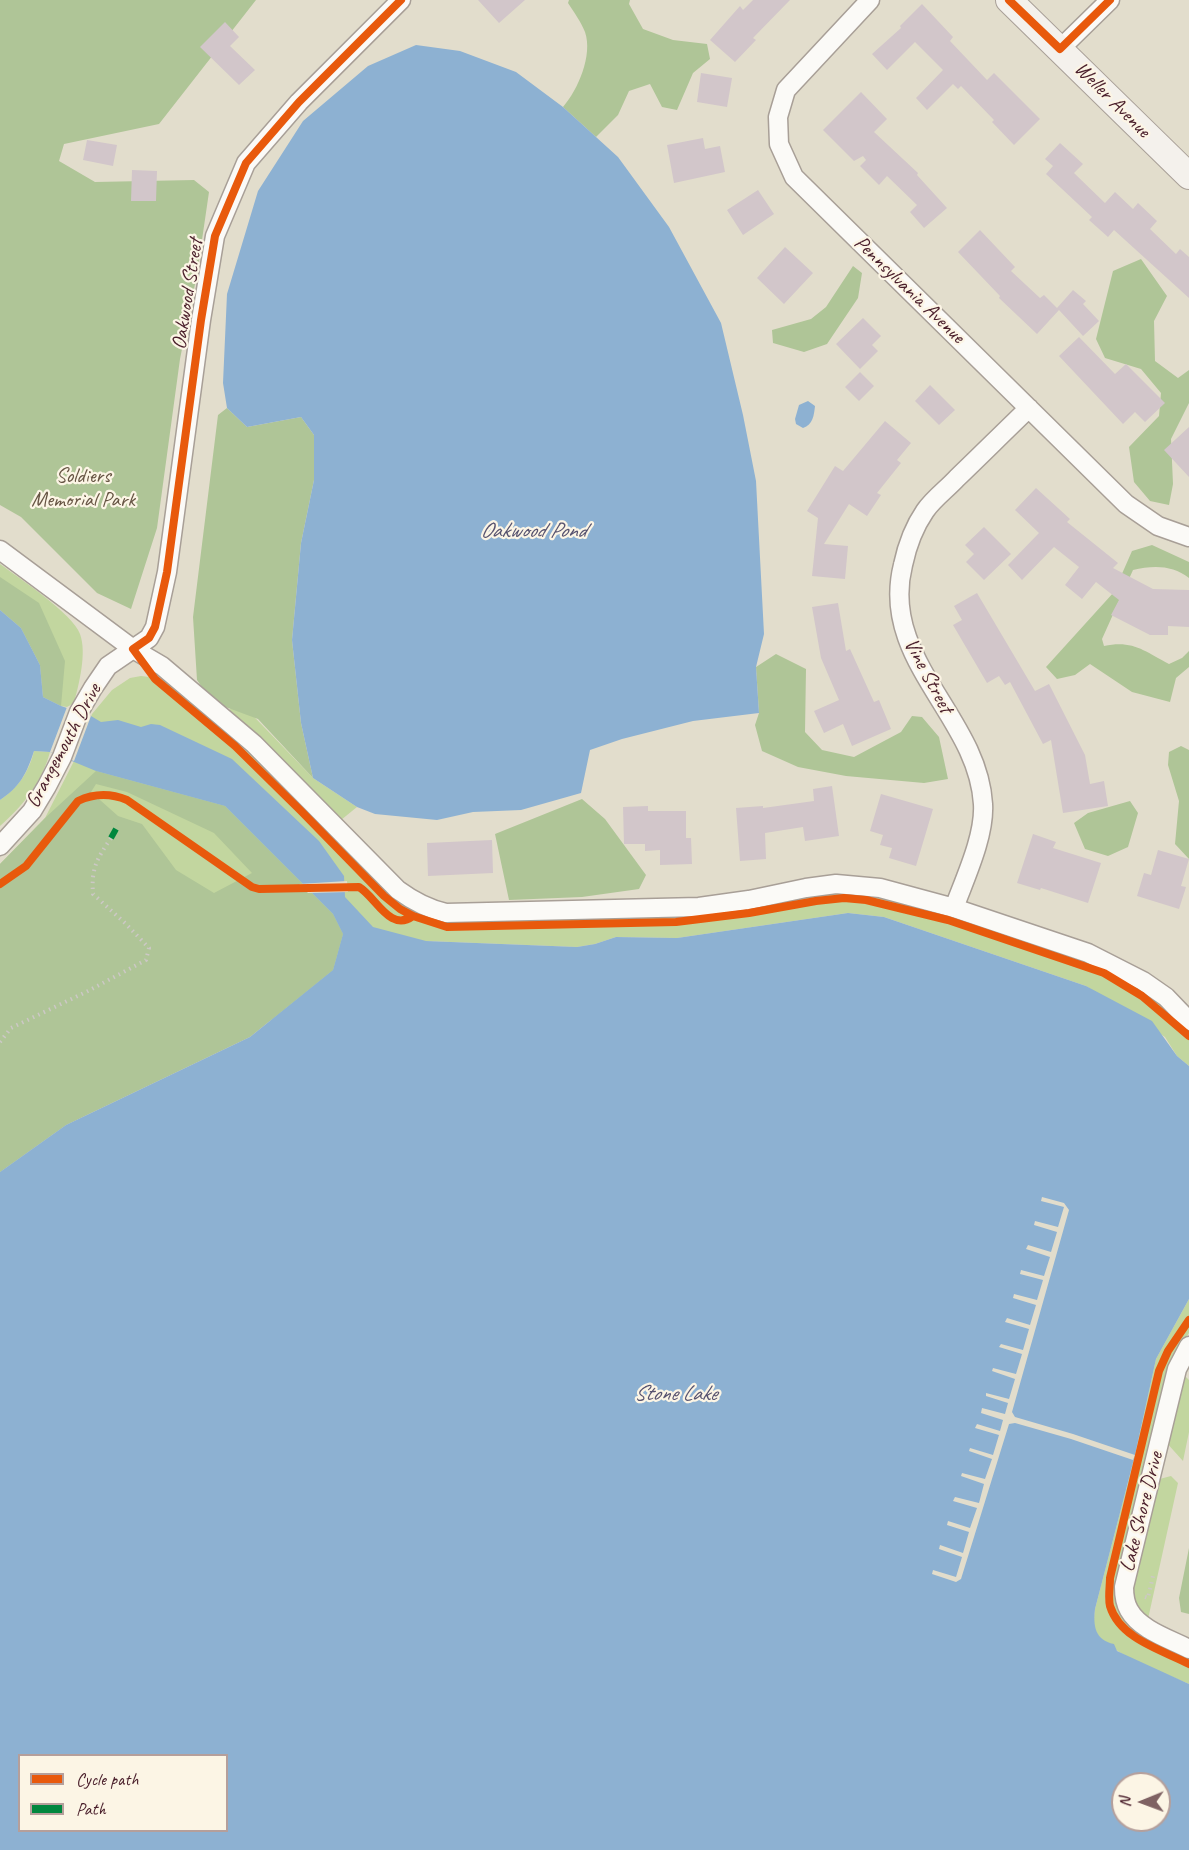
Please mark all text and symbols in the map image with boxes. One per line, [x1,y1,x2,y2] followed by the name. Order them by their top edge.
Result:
[1069,57,1155,143] street label: Weller Avenue
[848,231,970,349] street label: Pennsylvania Avenue
[167,237,209,351] street label: Oakwood Street
[31,463,135,513] park label: Soldiers Memorial Park
[480,518,586,544] water label: Oakwood Pond
[898,634,958,718] street label: Vine Street
[21,680,107,812] street label: Grangemouth Drive
[634,1381,716,1407] water label: Stone Lake
[1115,1449,1169,1575] street label: Lake Shore Drive
[18,1754,228,1832] legend
[76,1768,138,1790] text: Cycle path
[1111,1772,1171,1832] north arrow
[1115,1797,1135,1807] text: N
[76,1798,106,1820] text: Path

